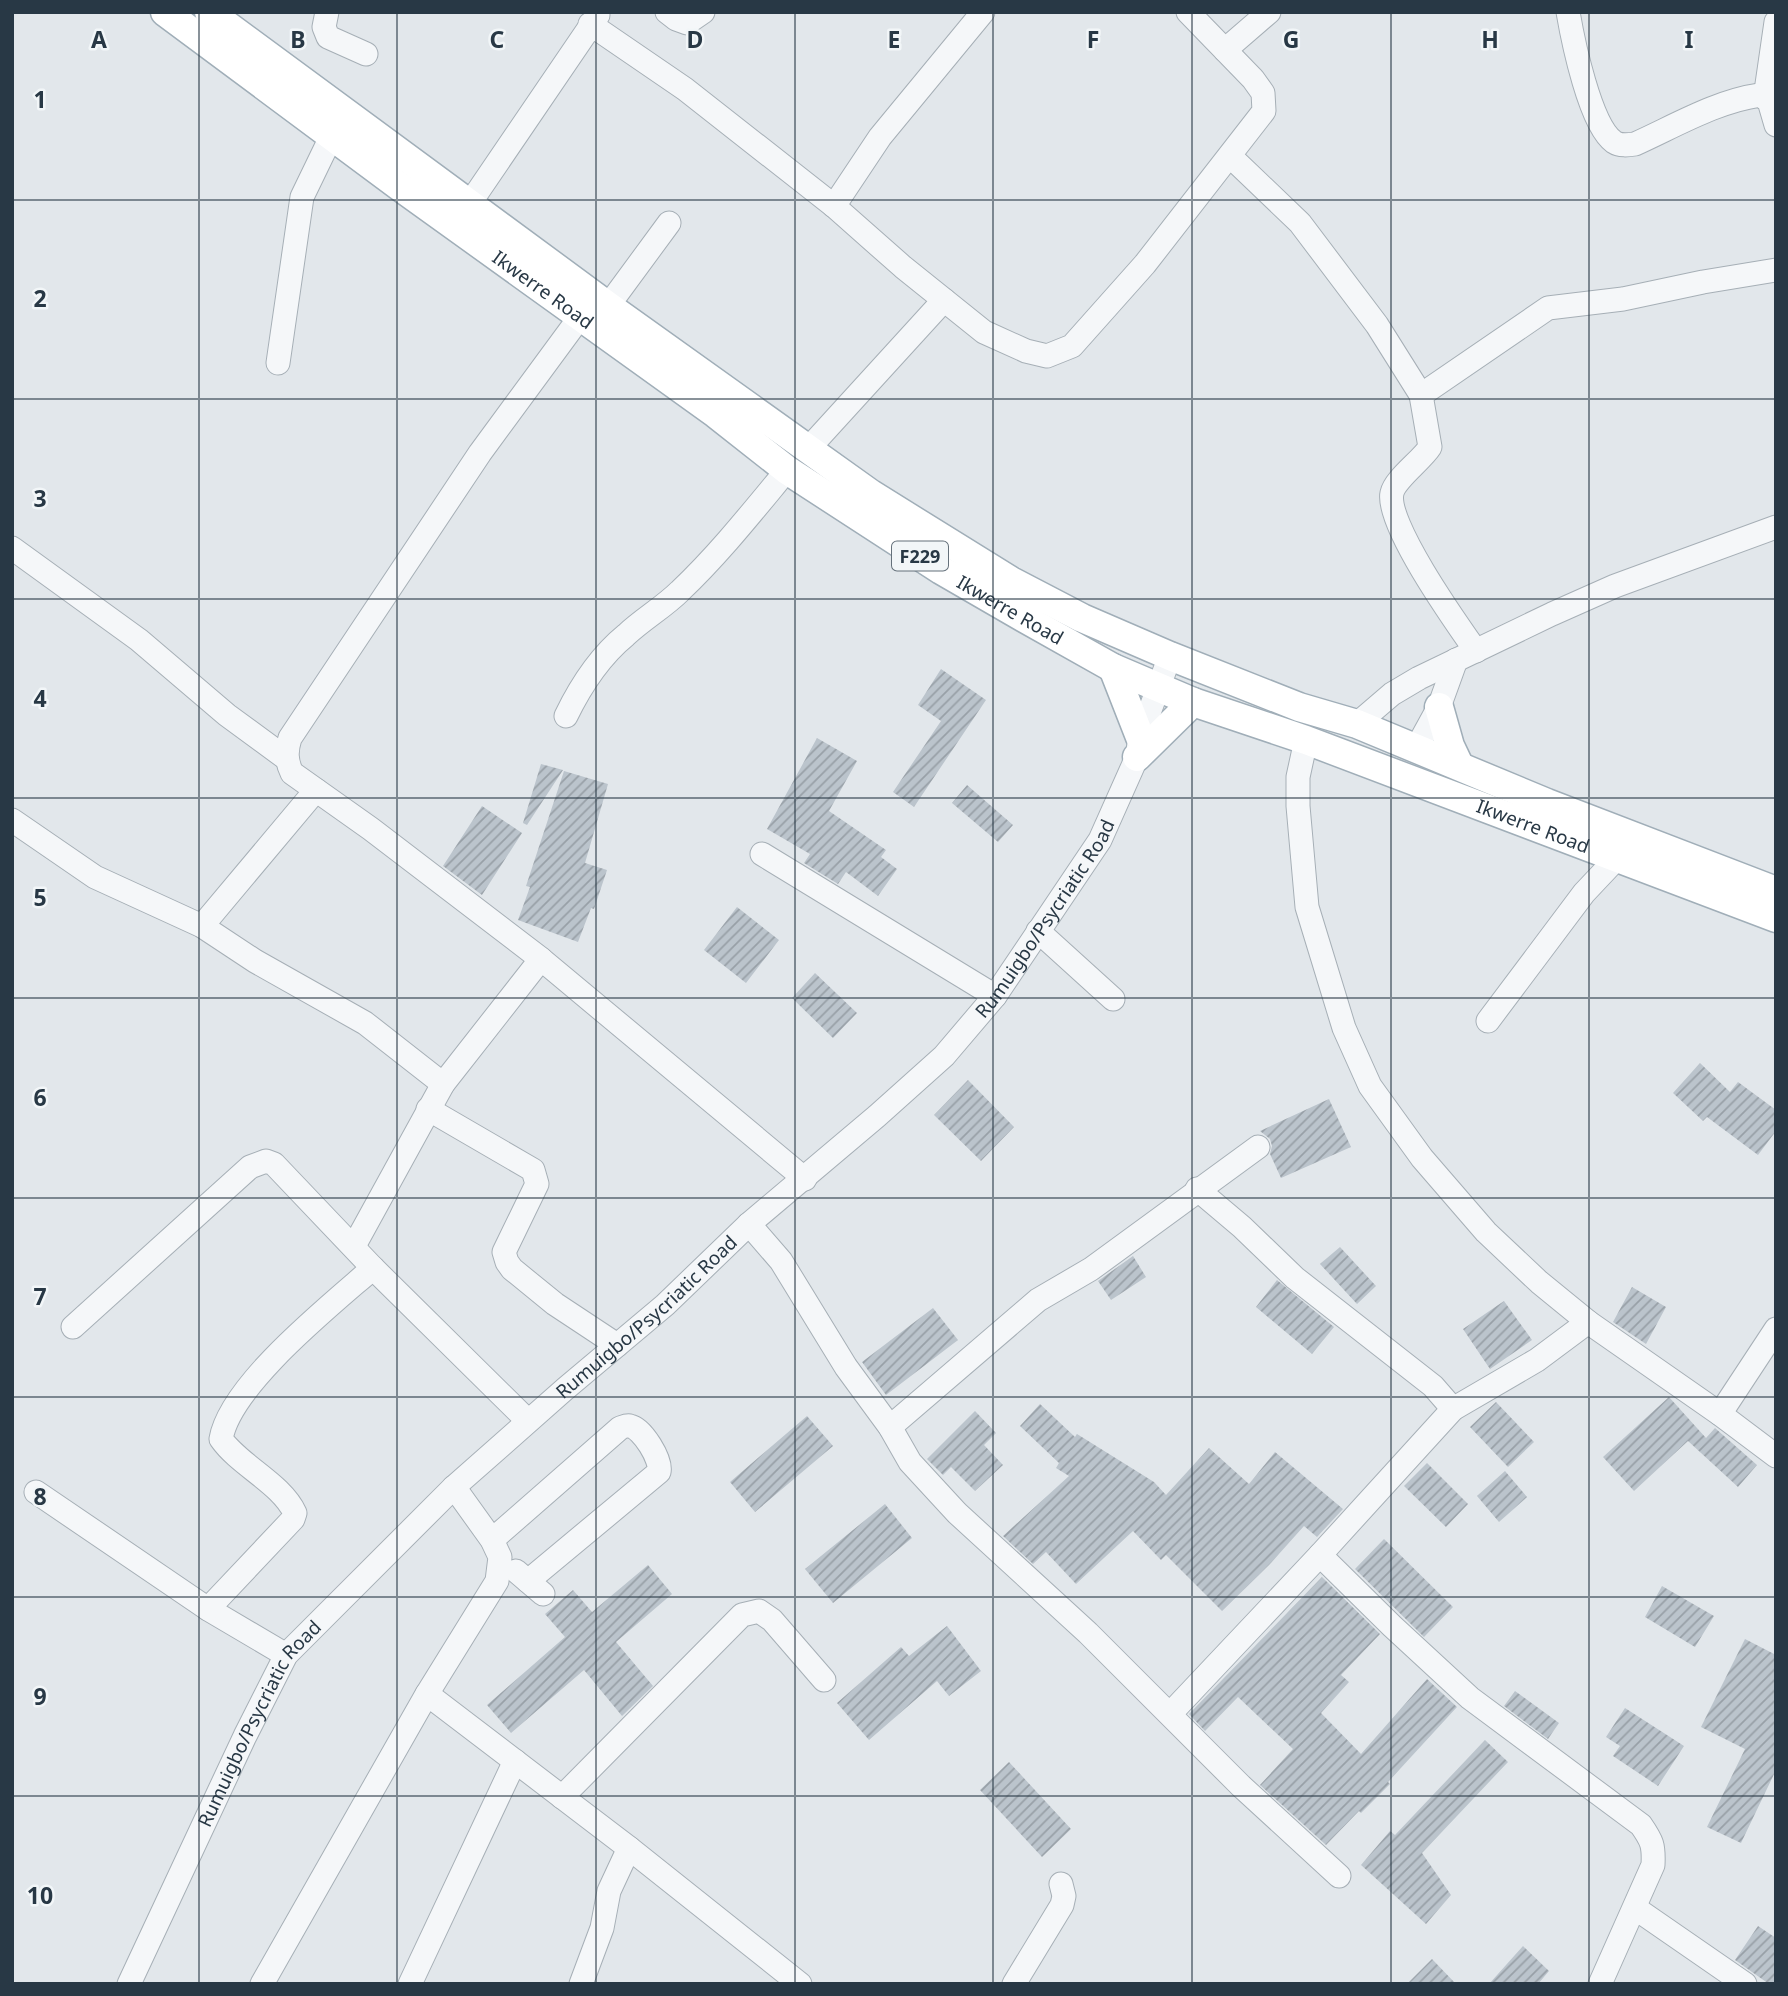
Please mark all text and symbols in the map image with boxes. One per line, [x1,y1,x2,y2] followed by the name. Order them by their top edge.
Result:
[91,23,107,55] text: A
[290,23,306,55] text: B
[490,23,505,55] text: C
[687,23,703,55] text: D
[888,23,900,55] text: E
[1087,23,1099,55] text: F
[1283,23,1299,55] text: G
[1481,23,1499,55] text: H
[1685,23,1694,55] text: I
[33,83,47,115] text: 1
[487,244,599,335] street label: Ikwerre Road
[33,282,47,314] text: 2
[33,482,47,514] text: 3
[892,542,948,570] road number: F229
[952,569,1068,651] street label: Ikwerre Road
[33,682,47,714] text: 4
[1473,793,1593,859] street label: Ikwerre Road
[969,815,1121,1023] street label: Rumuigbo/Psycriatic Road
[33,881,47,913] text: 5
[33,1081,47,1113] text: 6
[550,1229,743,1404] street label: Rumuigbo/Psycriatic Road
[33,1280,47,1312] text: 7
[33,1480,47,1512] text: 8
[191,1614,327,1831] street label: Rumuigbo/Psycriatic Road
[33,1680,47,1712] text: 9
[27,1879,53,1911] text: 10

